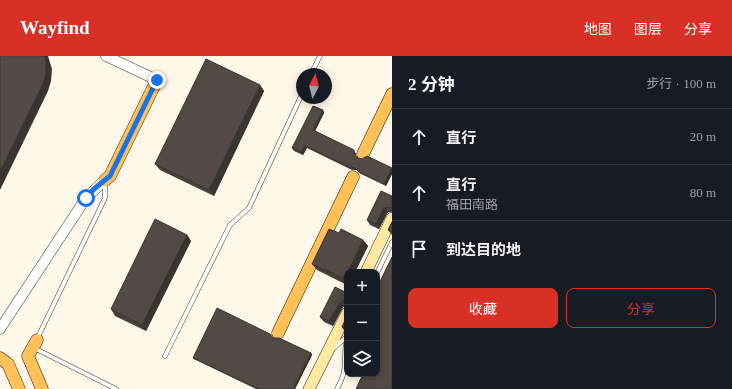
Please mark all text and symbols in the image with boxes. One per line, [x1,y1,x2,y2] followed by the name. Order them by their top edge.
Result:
[20,17,90,38] text: Wayfind
[584,22,612,37] text: 地图
[634,22,662,37] text: 图层
[684,22,712,37] text: 分享
[296,68,332,104] north arrow
[148,71,166,89] route end
[408,75,455,94] text: 2 分钟
[646,76,716,91] text: 步行 · 100 m
[408,126,430,148] icon: ahead
[690,129,716,144] text: 20 m
[446,130,476,146] text: 直行
[446,177,476,193] text: 直行
[408,182,430,204] icon: ahead
[690,185,716,200] text: 80 m
[77,189,95,207] route start
[446,197,498,212] text: 福田南路
[408,238,430,260] icon: arrive
[446,242,521,258] text: 到达目的地
[344,269,380,377] map controls
[344,269,380,305] button: +
[408,288,558,328] button: 收藏
[566,288,716,328] button: 分享
[344,305,380,341] button: −
[344,341,380,377] button: layers

